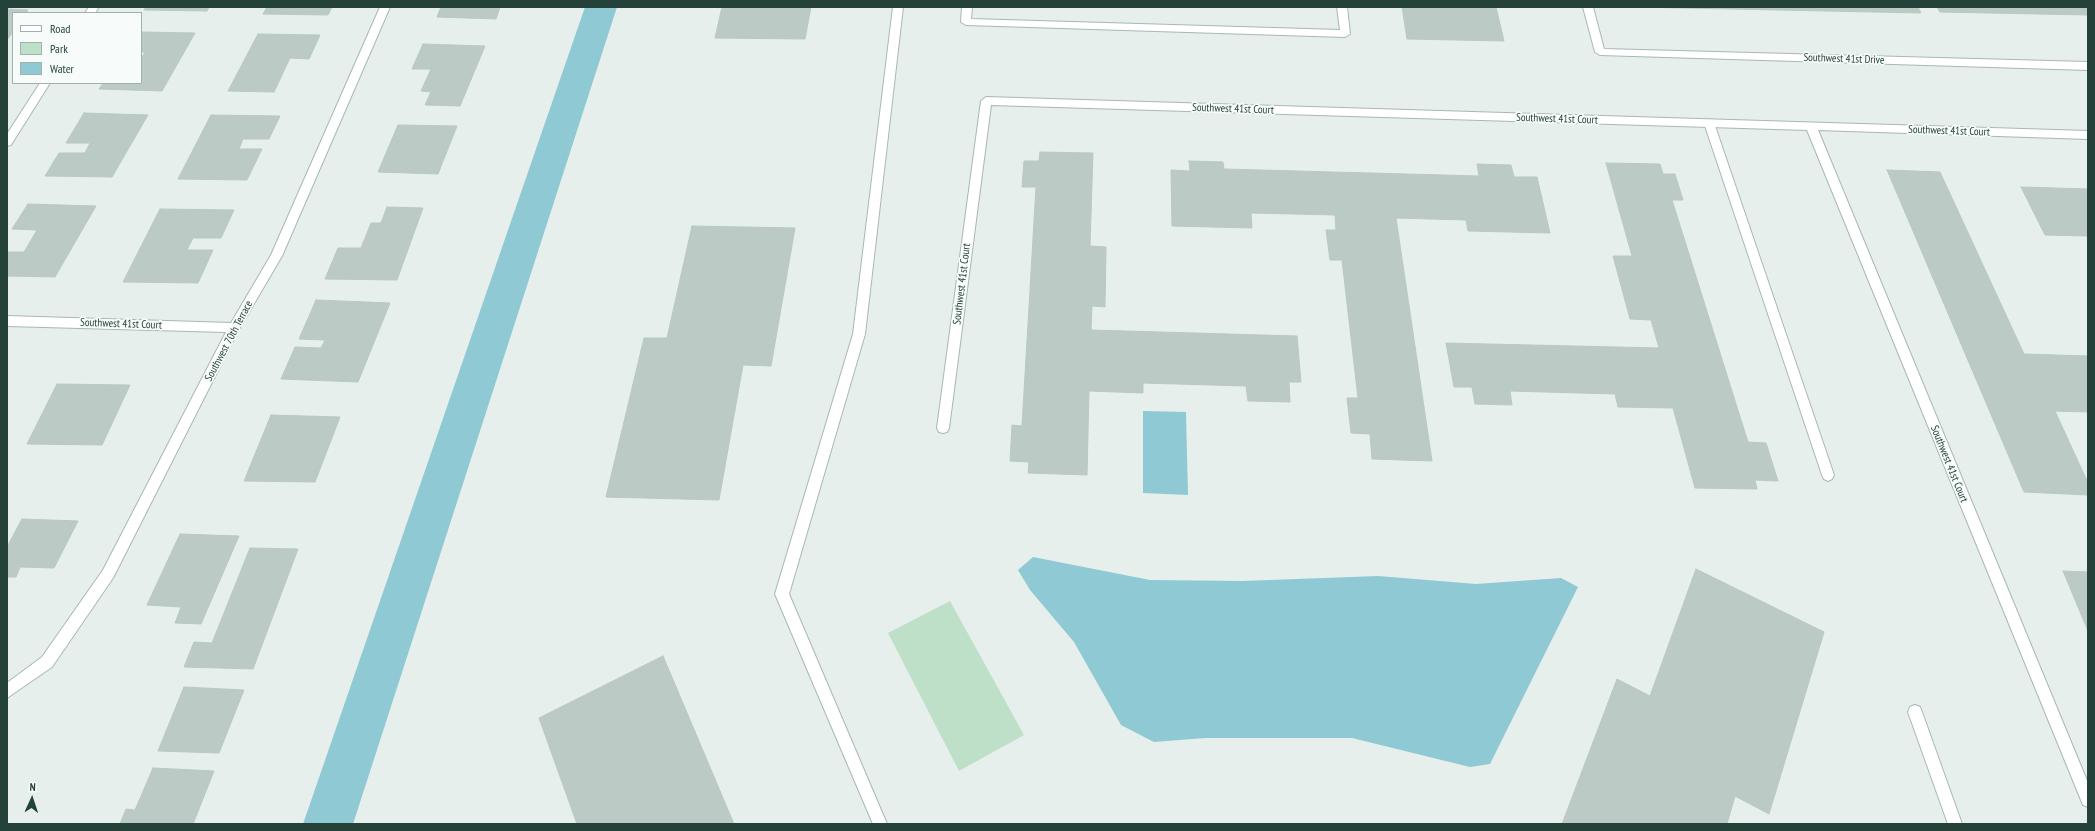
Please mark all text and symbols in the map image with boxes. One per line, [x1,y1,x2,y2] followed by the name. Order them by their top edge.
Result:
[12,12,142,84] legend
[50,21,70,36] text: Road
[50,41,68,56] text: Park
[1803,51,1885,67] street label: Southwest 41st Drive
[50,61,74,76] text: Water
[1192,101,1274,117] street label: Southwest 41st Court
[1516,111,1598,127] street label: Southwest 41st Court
[1908,123,1990,139] street label: Southwest 41st Court
[950,243,974,325] street label: Southwest 41st Court
[202,299,256,383] street label: Southwest 70th Terrace
[80,316,162,332] street label: Southwest 41st Court
[1928,424,1970,504] street label: Southwest 41st Court
[12,779,52,819] north arrow
[29,780,36,794] text: N

